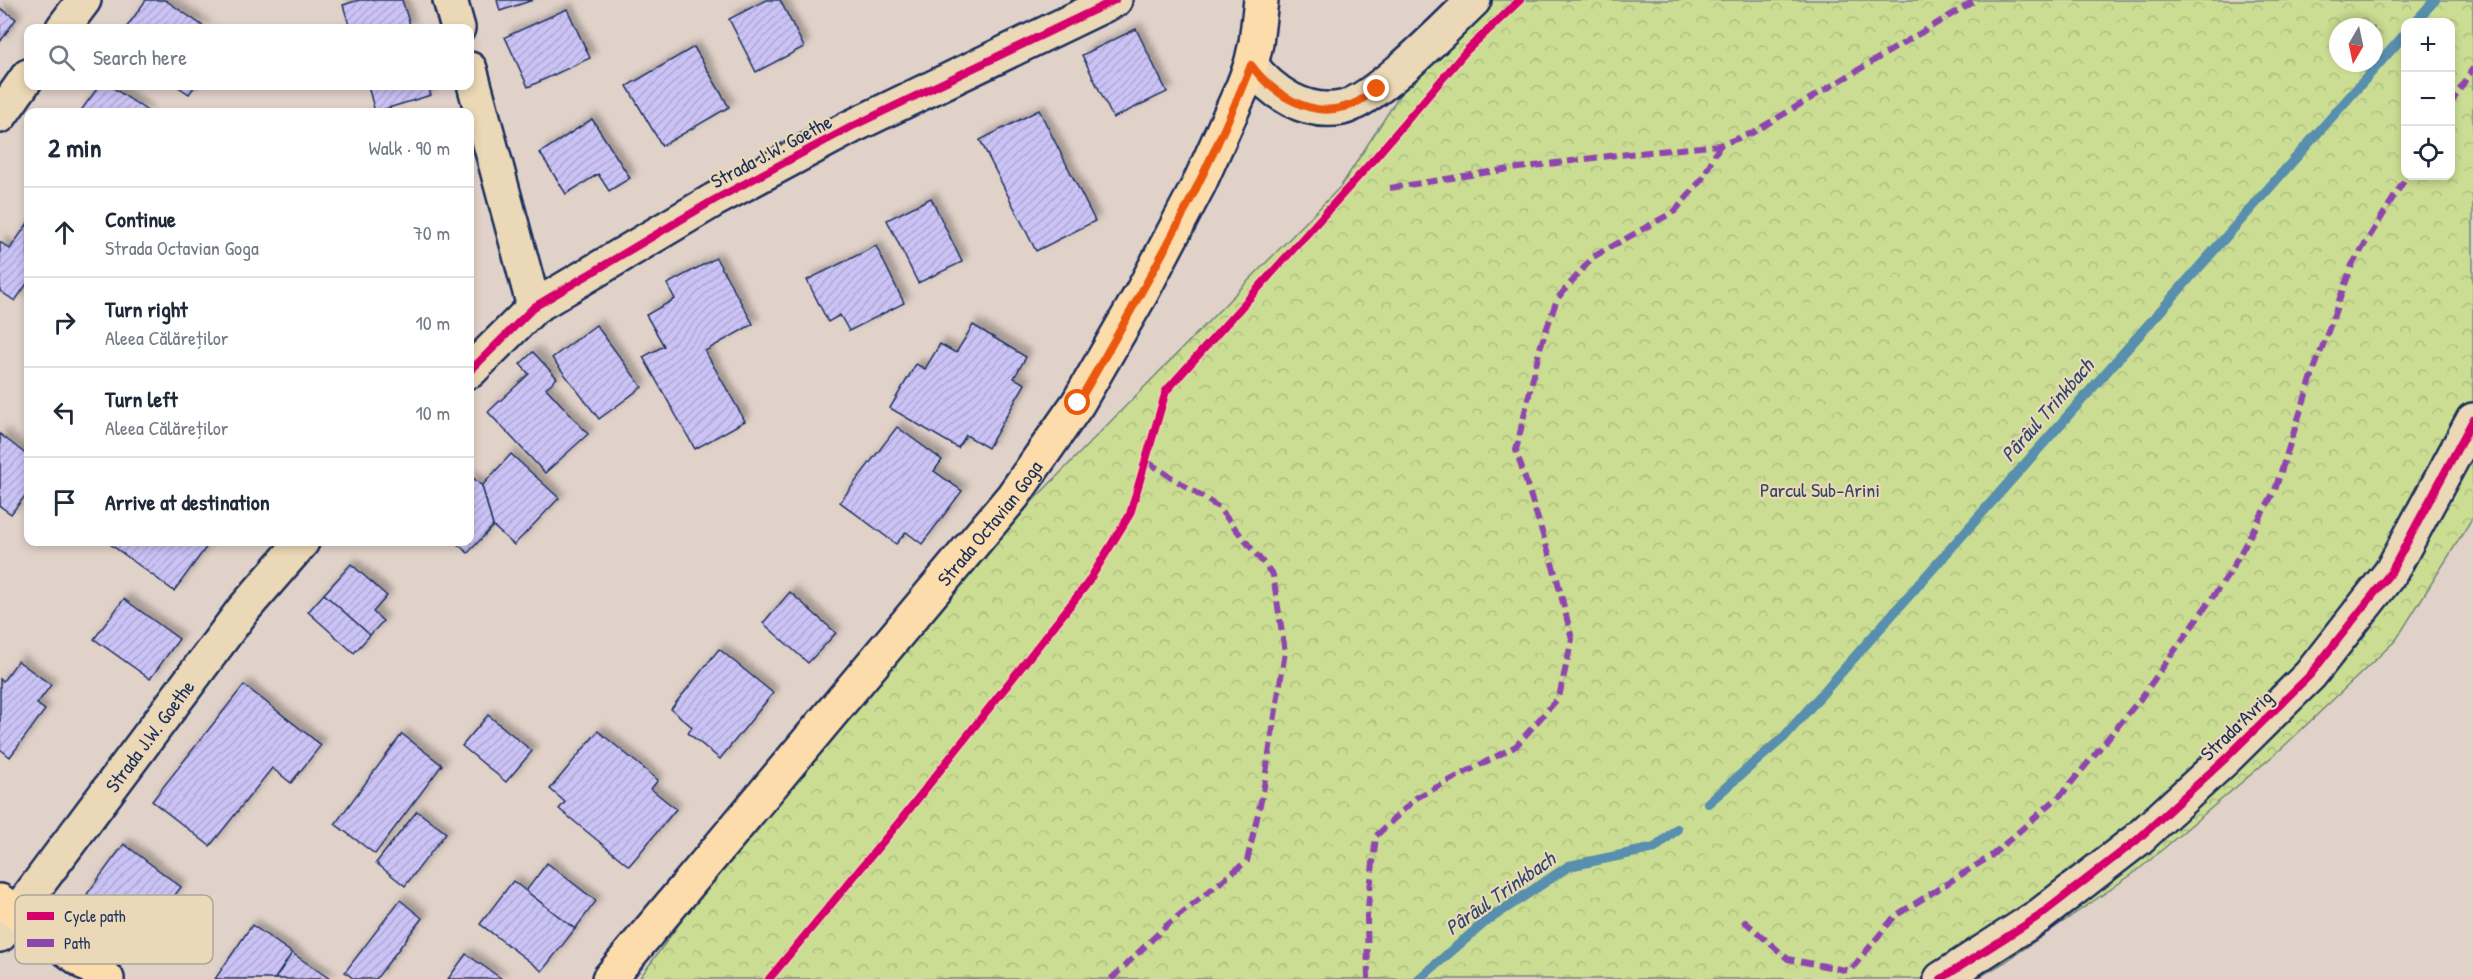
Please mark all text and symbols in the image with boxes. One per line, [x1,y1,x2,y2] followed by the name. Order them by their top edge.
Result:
[2329,18,2383,72] north arrow
[2401,18,2455,180] map controls
[2401,18,2455,72] button: +
[24,24,474,90] search box
[45,41,78,74] icon: search
[93,42,187,72] text: Search here
[2401,72,2455,126] button: −
[1363,75,1389,101] route end
[706,108,836,194] street label: Strada J.W. Goethe
[2401,126,2455,180] button: locate
[48,130,101,165] text: 2 min
[369,134,450,161] text: Walk · 90 m
[105,204,176,234] text: Continue
[48,216,81,249] icon: ahead
[413,219,450,246] text: 70 m
[105,234,259,261] text: Strada Octavian Goga
[105,294,188,324] text: Turn right
[48,306,81,339] icon: right
[416,309,450,336] text: 10 m
[105,324,229,351] text: Aleea Călăreților
[1994,351,2101,468] water label: Pârâul Trinkbach
[105,384,178,414] text: Turn left
[1064,389,1090,415] route start
[48,396,81,429] icon: left
[416,399,450,426] text: 10 m
[105,414,229,441] text: Aleea Călăreților
[930,454,1048,591] street label: Strada Octavian Goga
[1760,476,1880,503] park label: Parcul Sub-Arini
[48,486,81,519] icon: arrive
[105,487,270,517] text: Arrive at destination
[98,674,200,797] street label: Strada J.W. Goethe
[2194,684,2278,766] street label: Strada Avrig
[1439,844,1562,942] water label: Pârâul Trinkbach
[15,895,213,964] legend
[64,905,126,927] text: Cycle path
[64,932,90,954] text: Path

